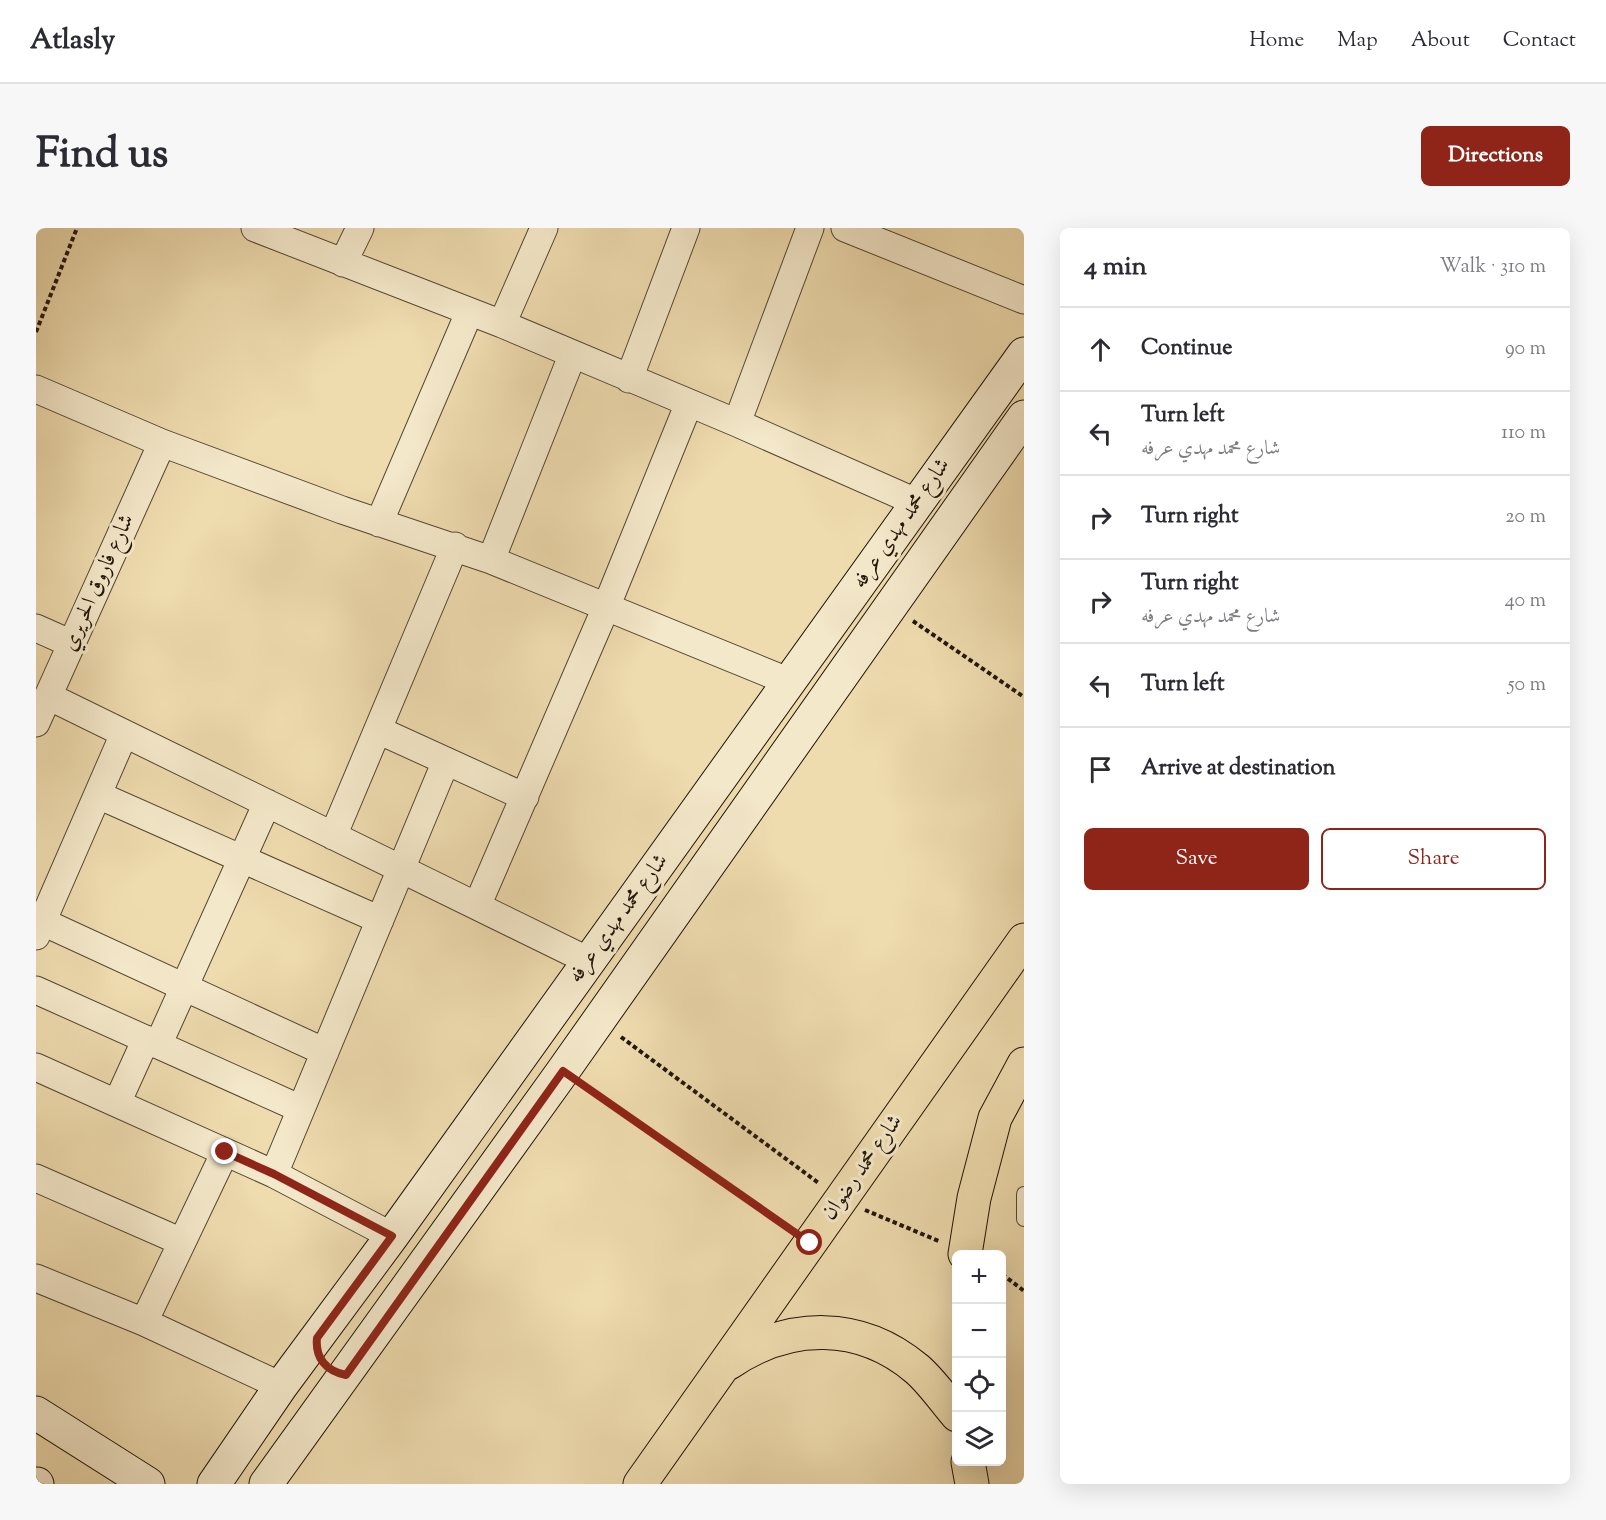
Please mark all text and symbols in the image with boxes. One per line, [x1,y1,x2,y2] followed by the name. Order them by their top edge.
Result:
[30,21,115,61] text: Atlasly
[1249,26,1304,56] text: Home
[1337,26,1378,56] text: Map
[1411,26,1470,56] text: About
[1503,26,1576,56] text: Contact
[36,126,168,186] text: Find us
[1421,126,1570,186] button: Directions
[1084,249,1147,286] text: 4 min
[1439,253,1546,282] text: Walk · 310 m
[1084,333,1117,366] icon: ahead
[1141,333,1232,365] text: Continue
[1505,335,1546,364] text: 90 m
[1141,400,1224,432] text: Turn left
[1084,417,1117,450] icon: left
[1501,419,1546,448] text: 110 m
[1141,435,1280,464] text: شارع محمد مهدي عرفه
[845,452,959,596] street label: شارع محمد مهدي عرفه
[1084,501,1117,534] icon: right
[1141,501,1238,533] text: Turn right
[1505,503,1546,532] text: 20 m
[54,509,144,657] street label: شارع فاروق الحريري
[1141,568,1238,600] text: Turn right
[1084,585,1117,618] icon: right
[1505,587,1546,616] text: 40 m
[1141,603,1280,632] text: شارع محمد مهدي عرفه
[1084,669,1117,702] icon: left
[1141,669,1224,701] text: Turn left
[1508,671,1546,700] text: 50 m
[1084,753,1117,786] icon: arrive
[1141,753,1336,785] text: Arrive at destination
[1084,828,1309,890] button: Save
[1321,828,1546,890] button: Share
[561,848,677,990] street label: شارع محمد مهدي عرفه
[815,1108,911,1228] street label: شارع محمد رضوان
[211,1138,237,1164] route end
[796,1229,822,1255] route start
[952,1250,1006,1466] map controls
[952,1250,1006,1304] button: +
[952,1304,1006,1358] button: −
[952,1358,1006,1412] button: locate
[952,1412,1006,1466] button: layers

